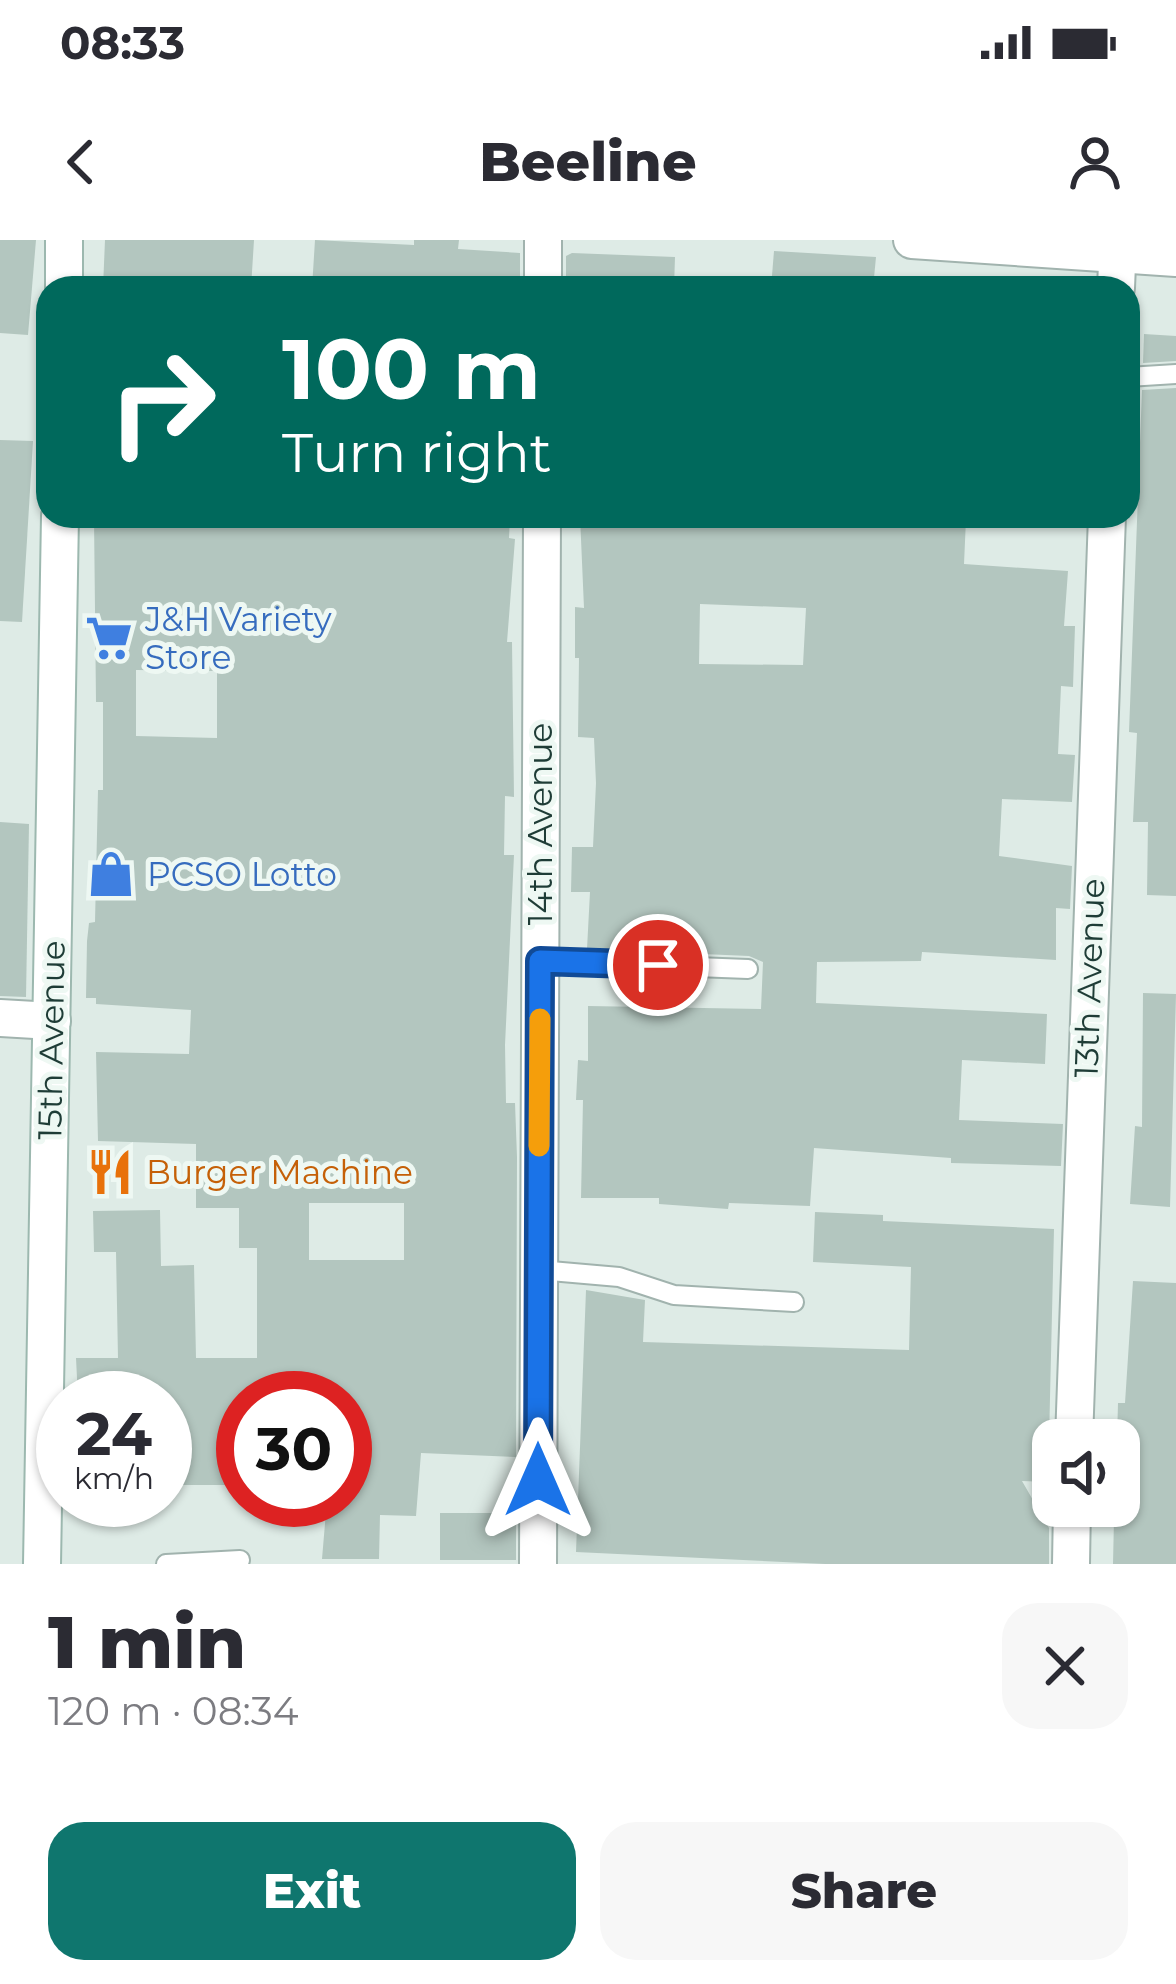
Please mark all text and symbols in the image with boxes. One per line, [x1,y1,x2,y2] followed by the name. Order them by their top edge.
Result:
[60,15,185,70] text: 08:33
[48,129,114,195] icon: back
[479,129,697,195] text: Beeline
[1062,129,1128,195] icon: person
[282,318,541,420] text: 100 m
[84,324,240,480] icon: right
[282,420,552,486] text: Turn right
[144,599,332,677] place label: J&H Variety Store
[84,613,134,663] supermarket icon: J&H Variety Store
[520,723,560,925] street label: 14th Avenue
[86,849,136,899] shop icon: PCSO Lotto
[147,854,337,894] place label: PCSO Lotto
[1066,878,1112,1078] street label: 13th Avenue
[607,914,709,1016] pin
[625,932,691,998] icon: arrive
[29,940,73,1140] street label: 15th Avenue
[85,1147,135,1197] restaurant icon: Burger Machine
[146,1152,413,1192] place label: Burger Machine
[216,1371,372,1527] speed limit sign: 30
[76,1397,152,1470] text: 24
[475,1417,601,1543] position arrow
[1032,1419,1140,1527] map controls
[1032,1419,1140,1527] button: sound
[74,1460,154,1497] text: km/h
[48,1598,246,1686] text: 1 min
[1002,1603,1128,1729] button: close
[48,1687,299,1735] text: 120 m · 08:34
[48,1822,576,1960] button: Exit
[600,1822,1128,1960] button: Share

